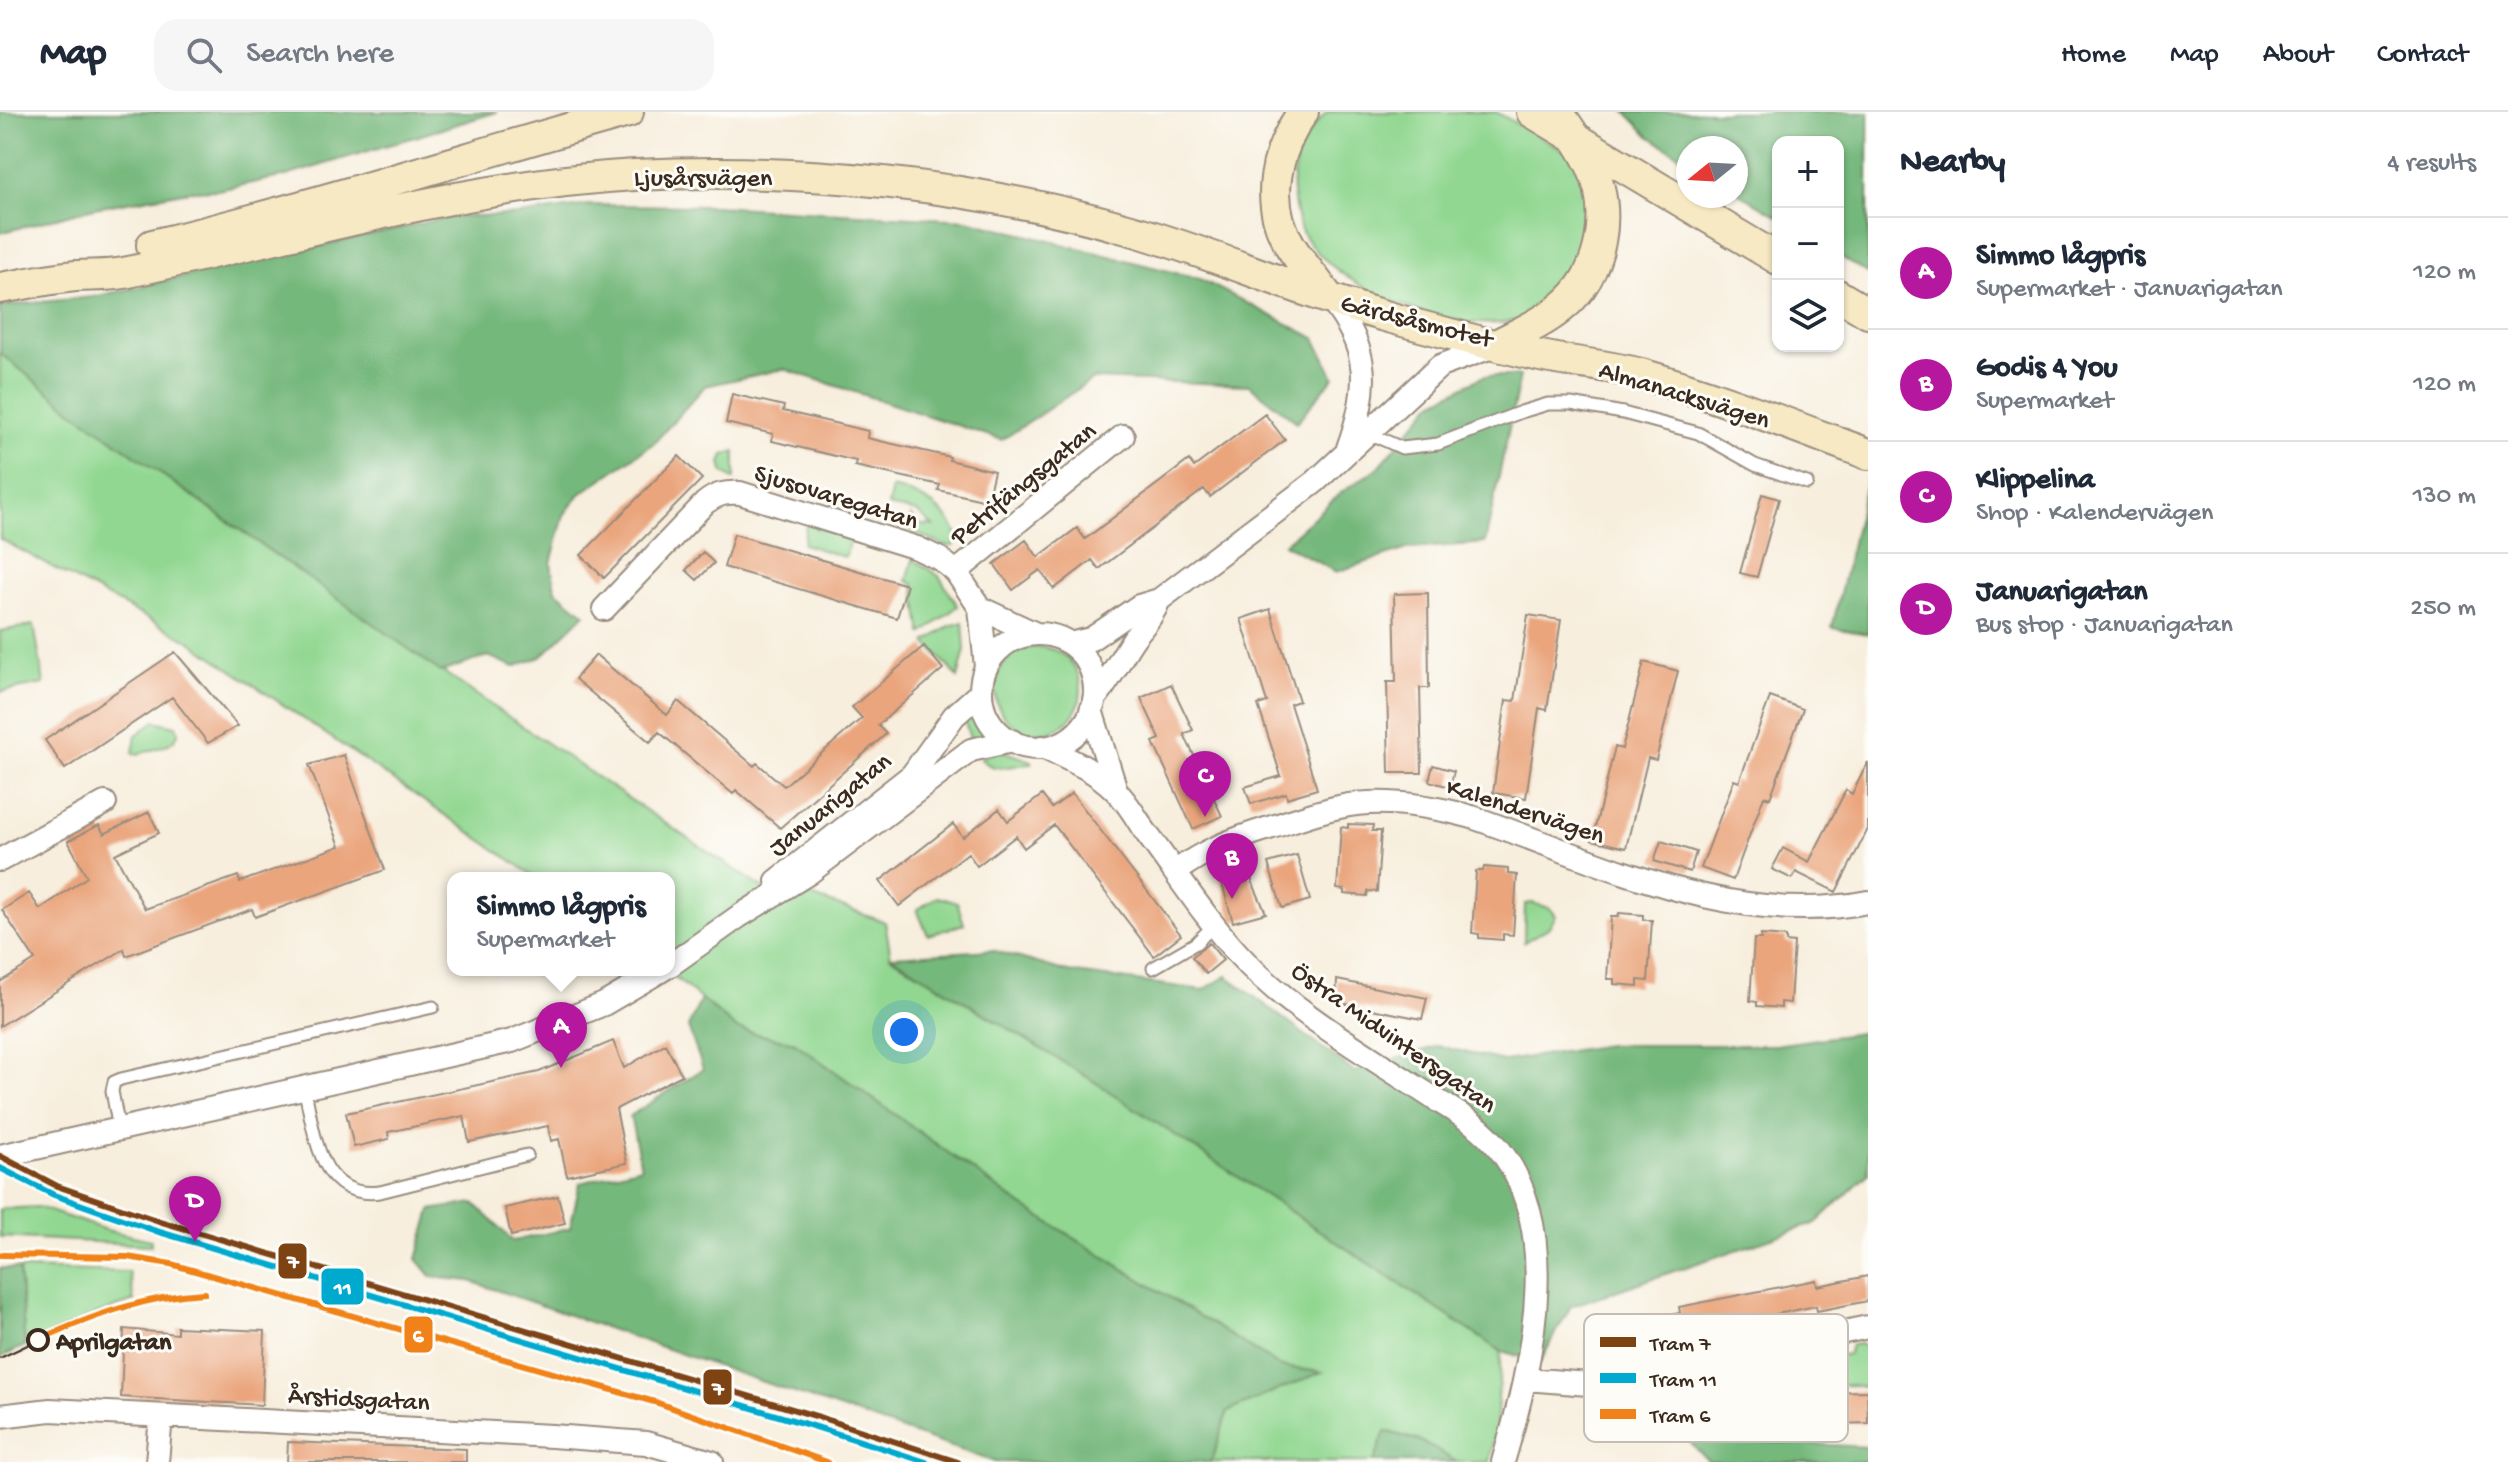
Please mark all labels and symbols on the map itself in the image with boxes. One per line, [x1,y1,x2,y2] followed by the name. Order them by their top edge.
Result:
[1676,136,1748,208] north arrow
[634,165,773,196] street label: Ljusårsvägen
[1337,290,1497,358] street label: Gärdsåsmotet
[1594,357,1774,438] street label: Almanacksvägen
[945,417,1105,554] street label: Petrifängsgatan
[750,460,922,539] street label: Sjusovaregatan
[764,747,900,865] street label: Januarigatan
[1179,751,1231,817] pin: C
[1442,773,1608,854] street label: Kalendervägen
[1206,833,1258,899] pin: B
[1284,957,1502,1123] street label: Östra Midvintersgatan
[535,1002,587,1068] pin: A
[884,1012,924,1052] your location
[169,1176,221,1242] pin: D
[277,1242,308,1280] line badge: 7
[286,1251,300,1277] text: 7
[320,1267,365,1306] line badge: 11
[333,1277,352,1303] text: 11
[1584,1314,1848,1442] legend
[403,1315,434,1354] line badge: 6
[412,1325,424,1351] text: 6
[27,1329,49,1351] marker: Aprilgatan
[55,1329,172,1360] place label: Aprilgatan
[1648,1333,1711,1359] text: Tram 7
[702,1368,733,1406] line badge: 7
[1648,1369,1717,1395] text: Tram 11
[711,1378,725,1404] text: 7
[287,1381,431,1421] street label: Årstidsgatan
[1648,1405,1711,1431] text: Tram 6

